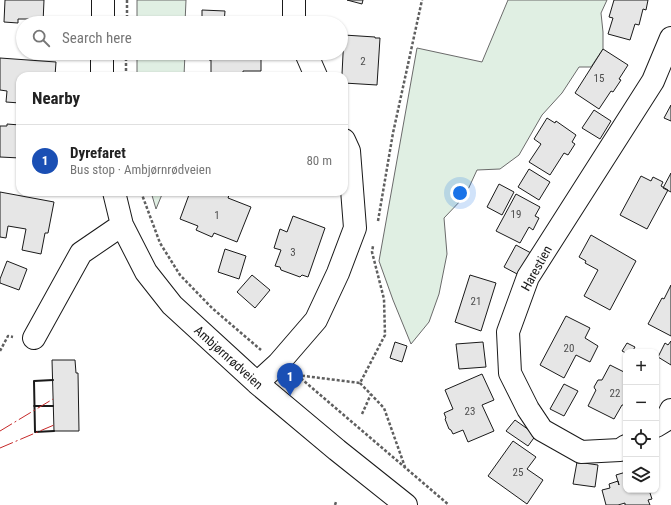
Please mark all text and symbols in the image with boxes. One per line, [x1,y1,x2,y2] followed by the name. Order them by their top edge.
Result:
[16,16,348,60] search box
[30,27,52,49] icon: search
[62,29,132,47] text: Search here
[360,55,366,68] house number: 2
[594,72,604,85] house number: 15
[32,88,80,108] text: Nearby
[70,144,126,162] text: Dyrefaret
[42,153,48,168] text: 1
[306,153,332,168] text: 80 m
[70,162,211,177] text: Bus stop · Ambjørnrødveien
[450,183,470,203] your location
[511,208,521,221] house number: 19
[214,209,220,222] house number: 1
[518,243,555,293] street label: Harestien
[290,246,296,259] house number: 3
[471,295,481,308] house number: 21
[191,323,266,392] street label: Ambjørnrødveien
[564,342,574,355] house number: 20
[623,349,659,493] map controls
[623,349,659,385] button: +
[277,363,303,396] pin: 1
[623,385,659,421] button: −
[610,387,620,400] house number: 22
[465,405,475,418] house number: 23
[623,421,659,457] button: locate
[623,457,659,493] button: layers
[513,466,523,479] house number: 25

